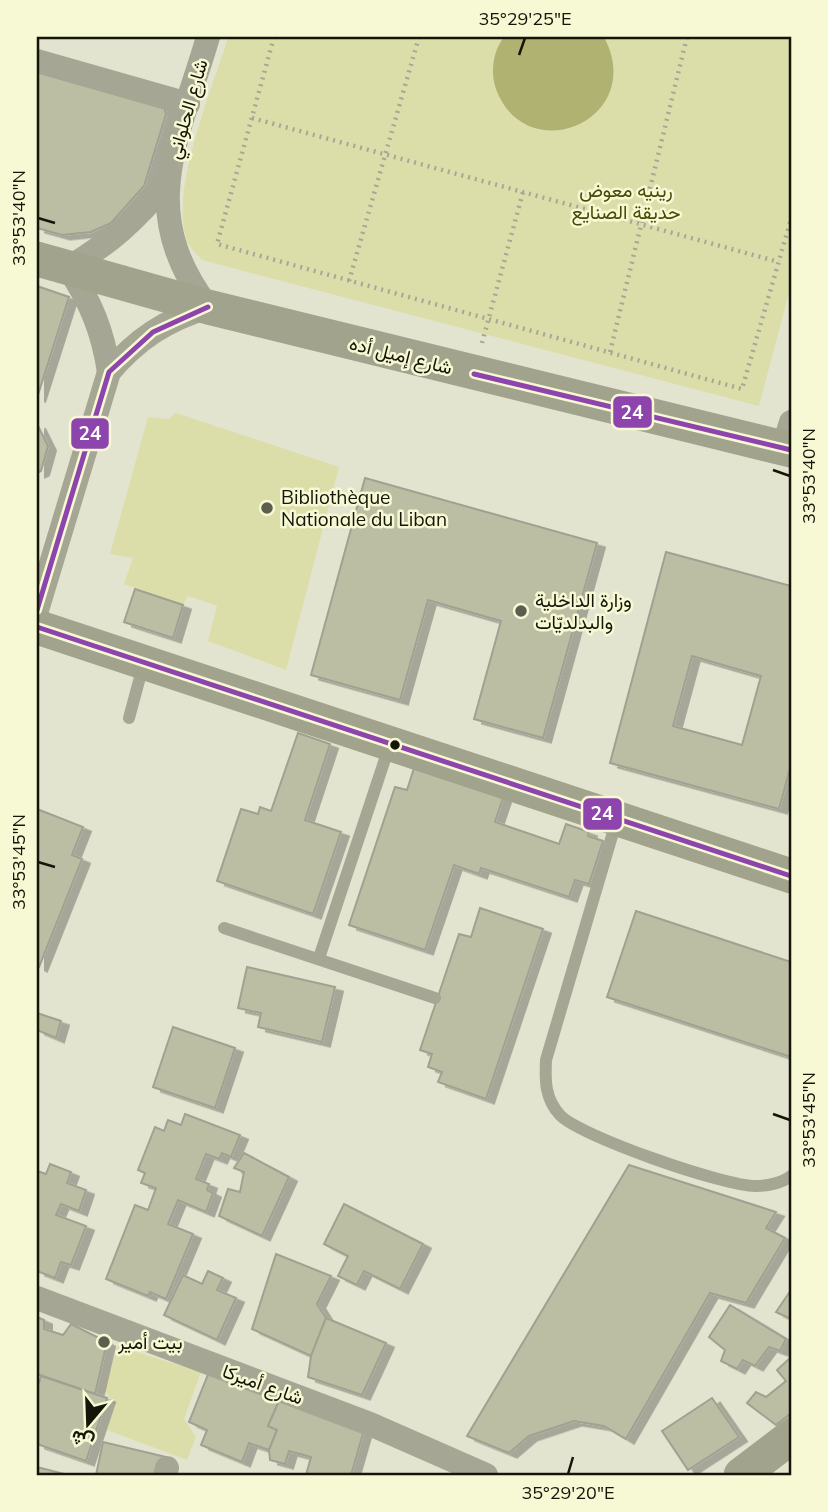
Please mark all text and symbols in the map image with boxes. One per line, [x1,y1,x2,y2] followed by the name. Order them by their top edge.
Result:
[478,7,572,30] text: 35°29'25"E
[161,56,217,163] street label: شارع الحلواني
[7,170,30,266] text: 33°53'40"N
[572,178,680,226] park label: رينيه معوض حديقة الصنايع
[347,331,455,380] street label: شارع إميل أده
[612,395,653,429] line badge: 24
[621,400,644,424] text: 24
[70,417,110,450] line badge: 24
[79,421,102,445] text: 24
[797,428,820,524] text: 33°53'40"N
[281,485,447,531] place label: Bibliothèque Nationale du Liban
[259,500,275,516] marker: Bibliothèque Nationale du Liban
[535,588,632,634] place label: وزارة الداخلية والبدلديّات
[513,603,529,619] marker: وزارة الداخلية والبدلديّات
[388,738,402,752] unlabelled marker
[582,797,623,831] line badge: 24
[591,801,614,825] text: 24
[7,814,30,910] text: 33°53'45"N
[797,1072,820,1168] text: 33°53'45"N
[117,1330,183,1354] place label: بيت أمير
[96,1334,112,1350] marker: بيت أمير
[219,1358,307,1411] street label: شارع أميركا
[52,1390,122,1460] north arrow
[68,1425,97,1455] text: ش
[521,1481,615,1504] text: 35°29'20"E

